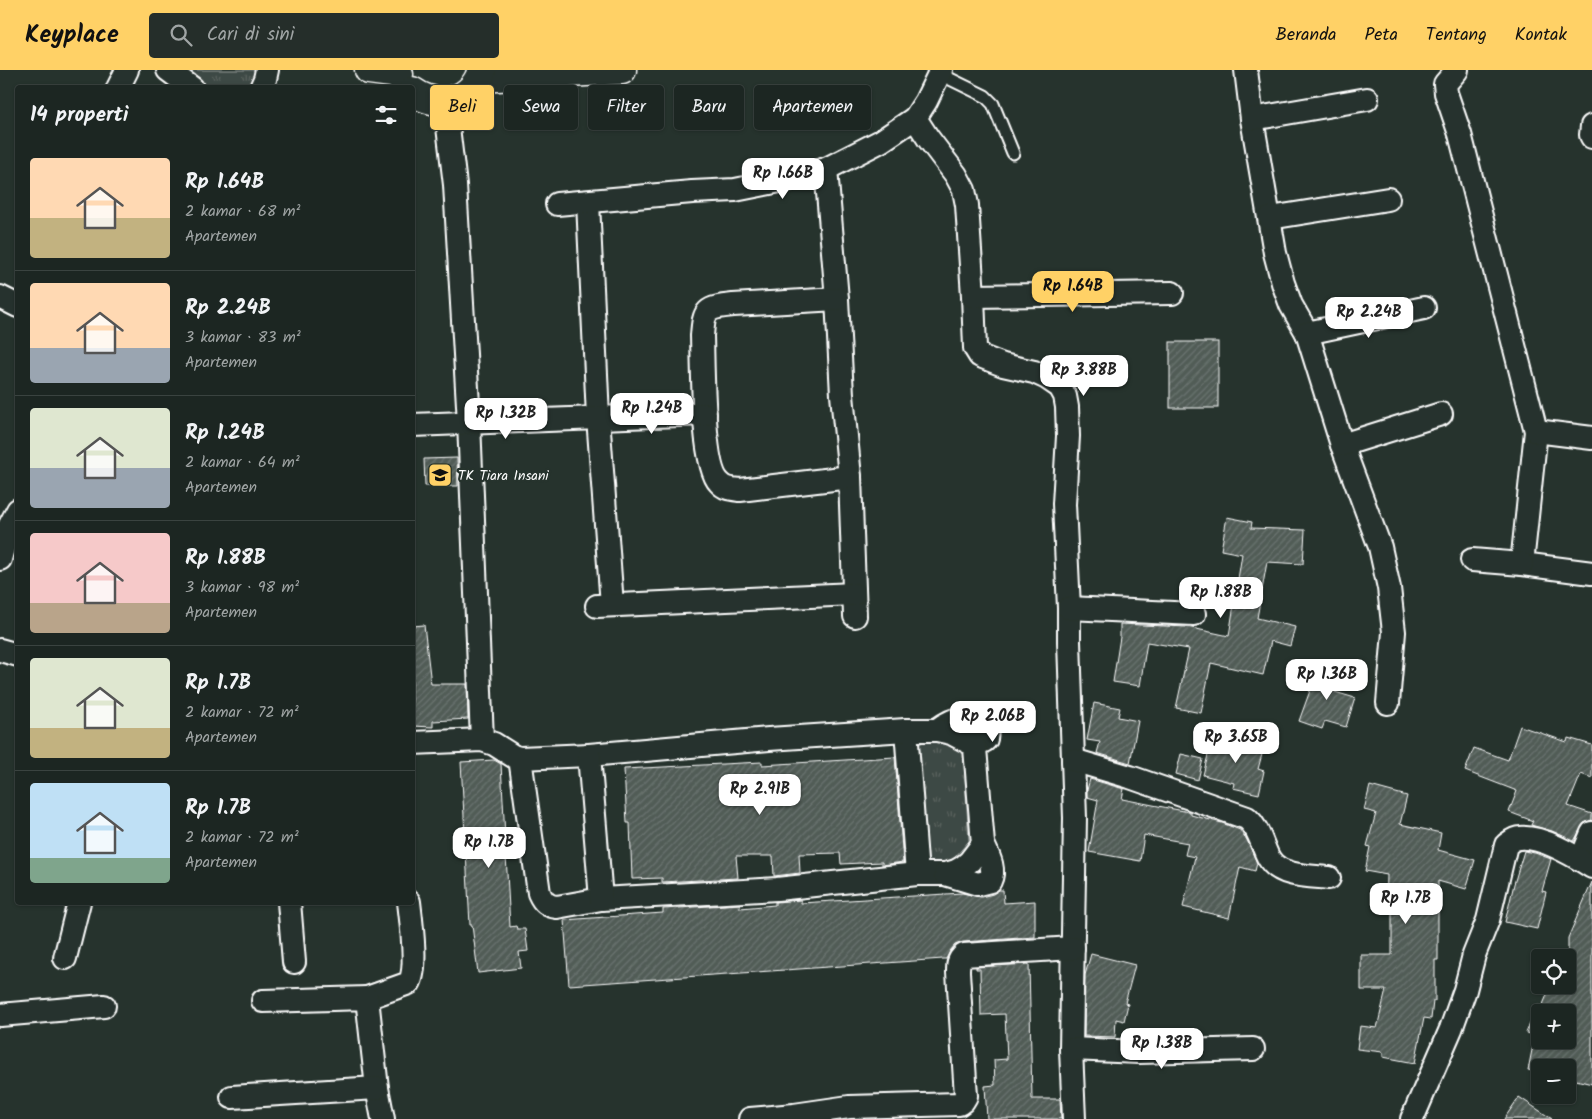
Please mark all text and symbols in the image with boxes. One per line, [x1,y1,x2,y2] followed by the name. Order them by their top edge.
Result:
[149,13,499,58] search box
[25,16,119,55] text: Keyplace
[207,20,294,50] text: Cari di sini
[167,21,195,49] icon: search
[1276,21,1337,50] text: Beranda
[1365,21,1398,50] text: Peta
[1426,21,1487,50] text: Tentang
[1515,21,1567,50] text: Kontak
[430,85,494,130] chip: Beli
[504,85,578,130] chip: Sewa
[588,85,664,130] chip: Filter
[674,85,744,130] chip: Baru
[754,85,871,130] chip: Apartemen
[30,99,128,132] text: 14 properti
[372,101,400,129] icon: filters
[731,158,835,200] pin: Rp 1.66B
[753,161,813,186] text: Rp 1.66B
[185,166,264,199] text: Rp 1.64B
[70,178,130,238] icon: home
[185,199,301,224] text: 2 kamar · 68 m²
[185,224,257,249] text: Apartemen
[1021,270,1125,313] pin: Rp 1.64B
[1043,274,1103,299] text: Rp 1.64B
[185,292,271,325] text: Rp 2.24B
[1317,296,1421,339] pin: Rp 2.24B
[1336,300,1402,325] text: Rp 2.24B
[70,303,130,363] icon: home
[185,325,301,350] text: 3 kamar · 83 m²
[185,350,257,375] text: Apartemen
[1032,354,1136,397] pin: Rp 3.88B
[1051,358,1117,383] text: Rp 3.88B
[600,392,704,435] pin: Rp 1.24B
[621,396,683,421] text: Rp 1.24B
[454,398,558,440] pin: Rp 1.32B
[475,401,537,426] text: Rp 1.32B
[185,417,265,450] text: Rp 1.24B
[70,428,130,488] icon: home
[185,450,300,475] text: 2 kamar · 64 m²
[427,462,453,488] school or university icon: TK Tiara Insani
[458,465,549,487] place label: TK Tiara Insani
[185,475,257,500] text: Apartemen
[185,542,266,575] text: Rp 1.88B
[70,553,130,613] icon: home
[185,575,299,600] text: 3 kamar · 98 m²
[1169,576,1273,619] pin: Rp 1.88B
[1190,580,1252,605] text: Rp 1.88B
[185,600,257,625] text: Apartemen
[1275,658,1379,701] pin: Rp 1.36B
[1297,662,1357,687] text: Rp 1.36B
[185,667,251,700] text: Rp 1.7B
[70,678,130,738] icon: home
[185,700,299,725] text: 2 kamar · 72 m²
[941,700,1045,743] pin: Rp 2.06B
[961,704,1025,729] text: Rp 2.06B
[1184,722,1288,764] pin: Rp 3.65B
[185,725,257,750] text: Apartemen
[1204,725,1268,750] text: Rp 3.65B
[708,774,812,816] pin: Rp 2.91B
[730,777,790,802] text: Rp 2.91B
[185,792,251,825] text: Rp 1.7B
[70,803,130,863] icon: home
[185,825,299,850] text: 2 kamar · 72 m²
[443,826,535,869] pin: Rp 1.7B
[464,830,514,855] text: Rp 1.7B
[185,850,257,875] text: Apartemen
[1360,882,1452,925] pin: Rp 1.7B
[1381,886,1431,911] text: Rp 1.7B
[1531,949,1576,1104] map controls
[1531,949,1576,994] button: locate
[1531,1004,1576,1049] button: +
[1110,1028,1214,1070] pin: Rp 1.38B
[1131,1031,1193,1056] text: Rp 1.38B
[1531,1059,1576,1104] button: −

